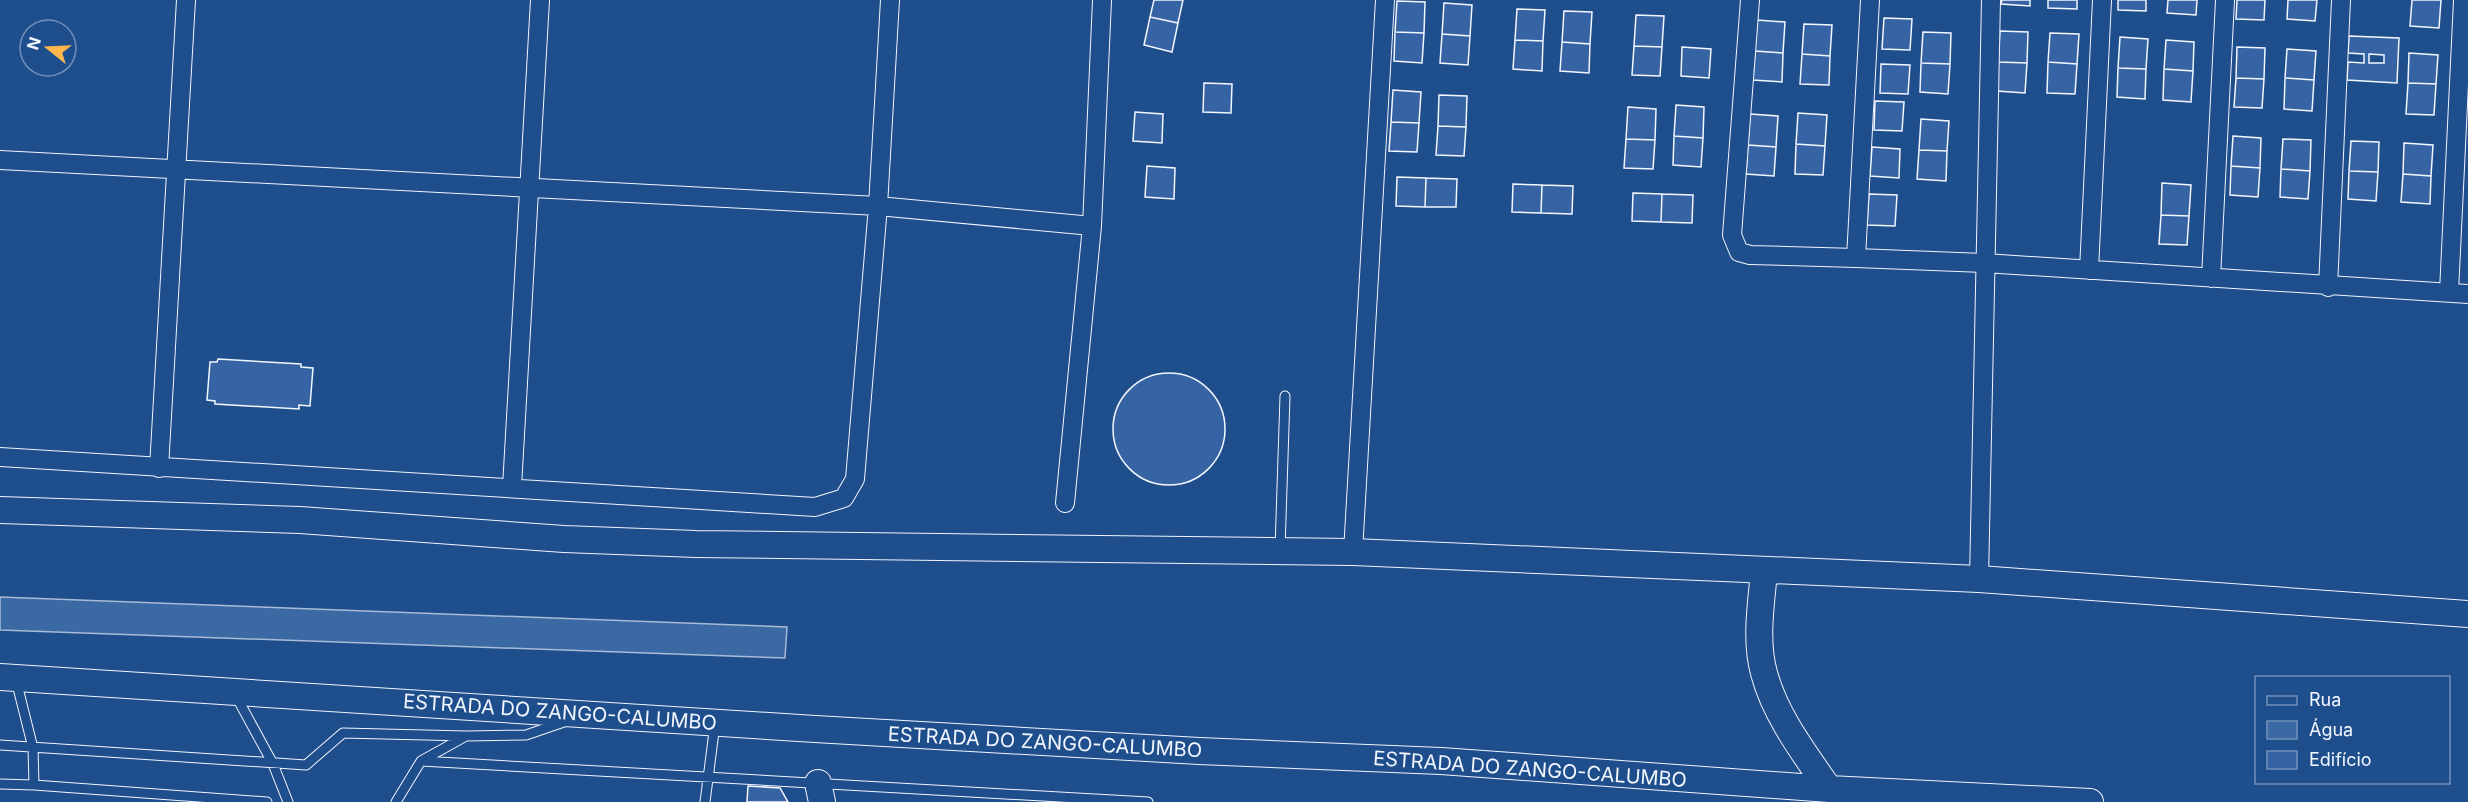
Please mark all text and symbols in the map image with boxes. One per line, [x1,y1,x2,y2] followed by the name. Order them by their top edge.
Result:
[18,18,78,78] north arrow
[22,34,45,52] text: N
[2255,676,2450,784] legend
[402,689,718,735] street label: ESTRADA DO ZANGO-CALUMBO
[2309,689,2341,710] text: Rua
[2309,718,2353,740] text: Água
[887,722,1203,762] street label: ESTRADA DO ZANGO-CALUMBO
[1372,746,1688,792] street label: ESTRADA DO ZANGO-CALUMBO
[2309,749,2372,770] text: Edifício

